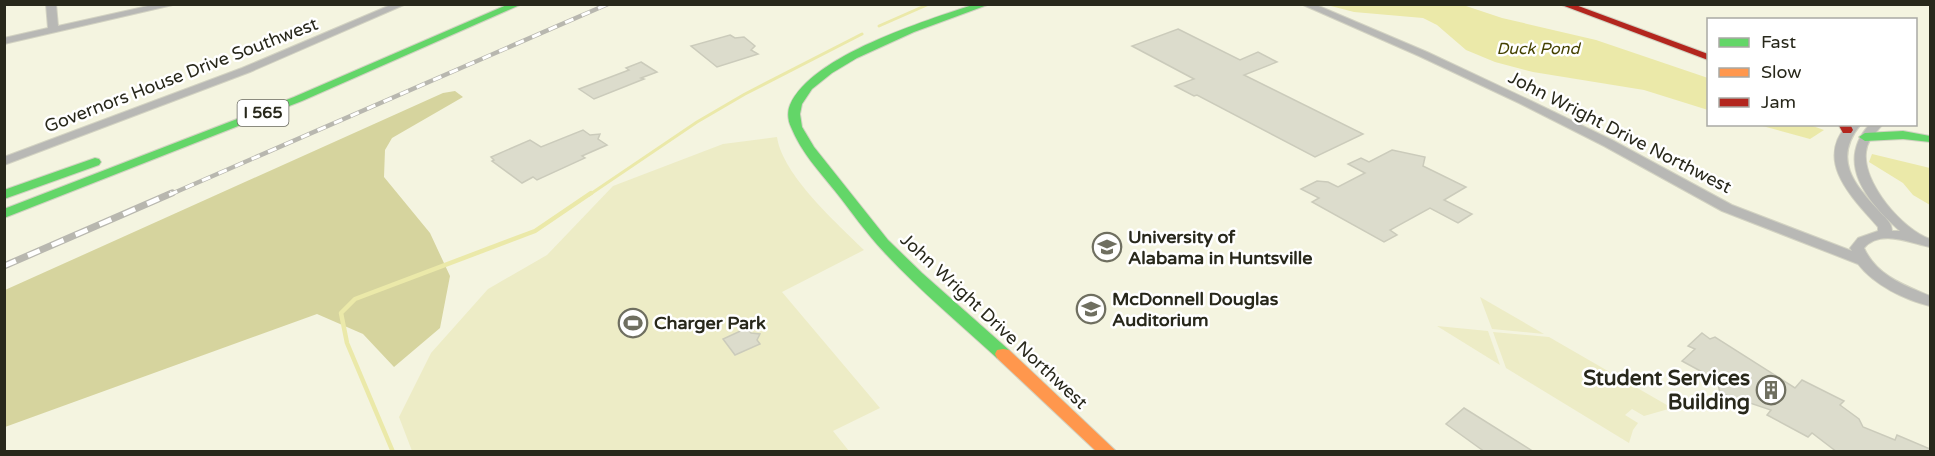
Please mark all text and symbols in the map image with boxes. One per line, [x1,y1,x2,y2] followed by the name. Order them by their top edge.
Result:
[41,12,321,137] street label: Governors House Drive Southwest
[1707,18,1917,126] legend
[1761,31,1796,53] text: Fast
[1496,39,1581,59] water label: Duck Pond
[1761,61,1802,83] text: Slow
[1505,66,1735,198] street label: John Wright Drive Northwest
[1761,91,1796,113] text: Jam
[238,100,288,126] road number: I 565
[1128,226,1313,269] place label: University of Alabama in Huntsville
[896,228,1092,414] street label: John Wright Drive Northwest
[1091,231,1123,263] school or university icon: University of Alabama in Huntsville
[1112,288,1279,331] place label: McDonnell Douglas Auditorium
[1075,293,1107,325] school or university icon: McDonnell Douglas Auditorium
[617,307,649,339] sports icon: Charger Park
[654,312,766,334] place label: Charger Park
[1583,366,1750,415] place label: Student Services Building
[1755,374,1787,406] building icon: Student Services Building

